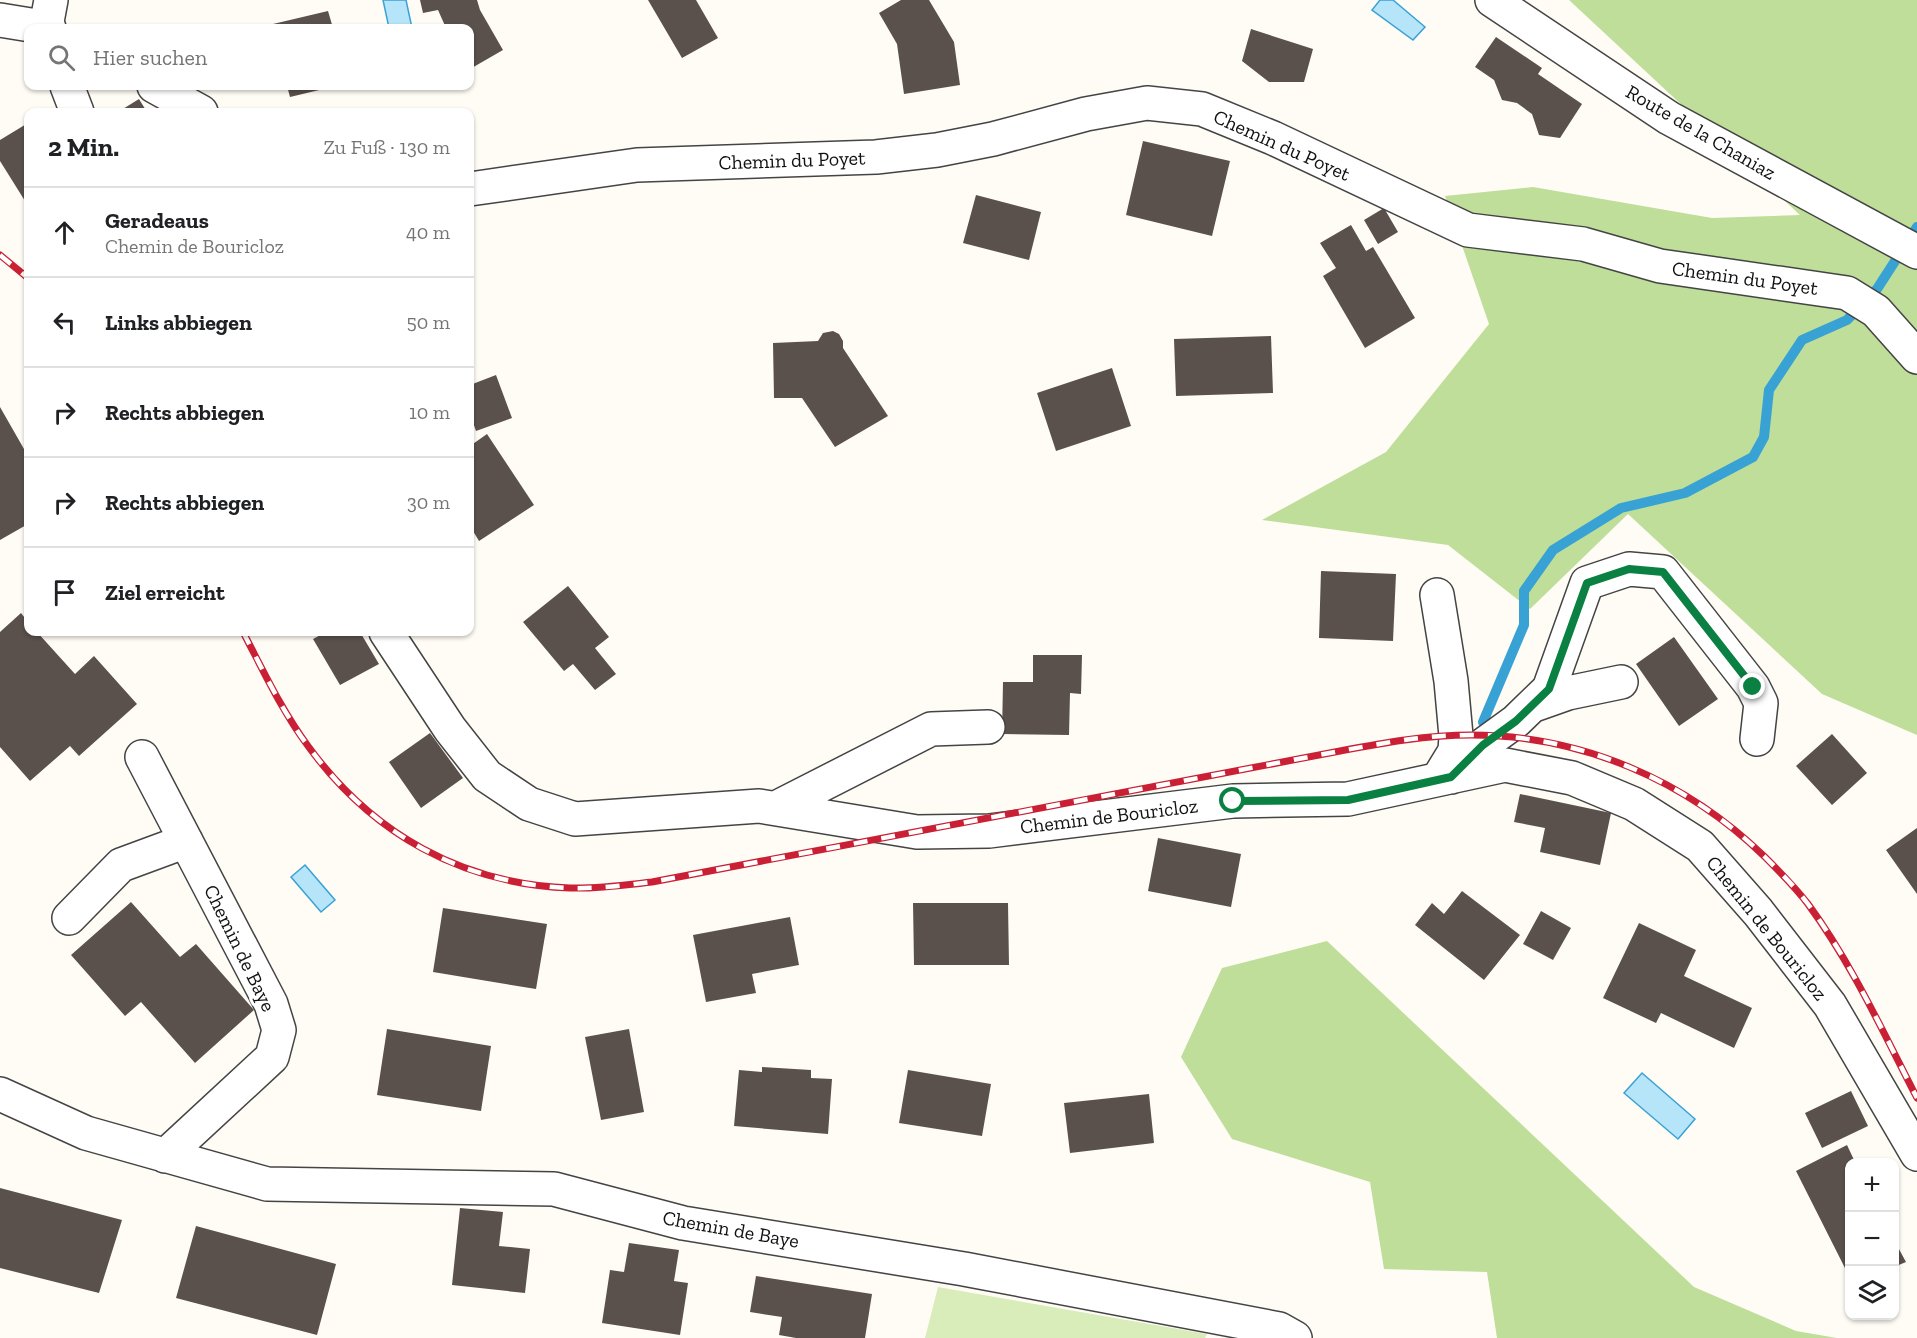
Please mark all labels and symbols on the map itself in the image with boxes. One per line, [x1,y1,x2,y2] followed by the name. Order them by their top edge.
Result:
[1622,79,1780,185] street label: Route de la Chaniaz
[1210,104,1355,186] street label: Chemin du Poyet
[718,145,866,175] street label: Chemin du Poyet
[1671,256,1820,300] street label: Chemin du Poyet
[1739,673,1765,699] route end
[1219,787,1245,813] route start
[1019,793,1199,839] street label: Chemin de Bouricloz
[1701,851,1833,1005] street label: Chemin de Bouricloz
[199,881,281,1015] street label: Chemin de Baye
[661,1205,801,1253] street label: Chemin de Baye

